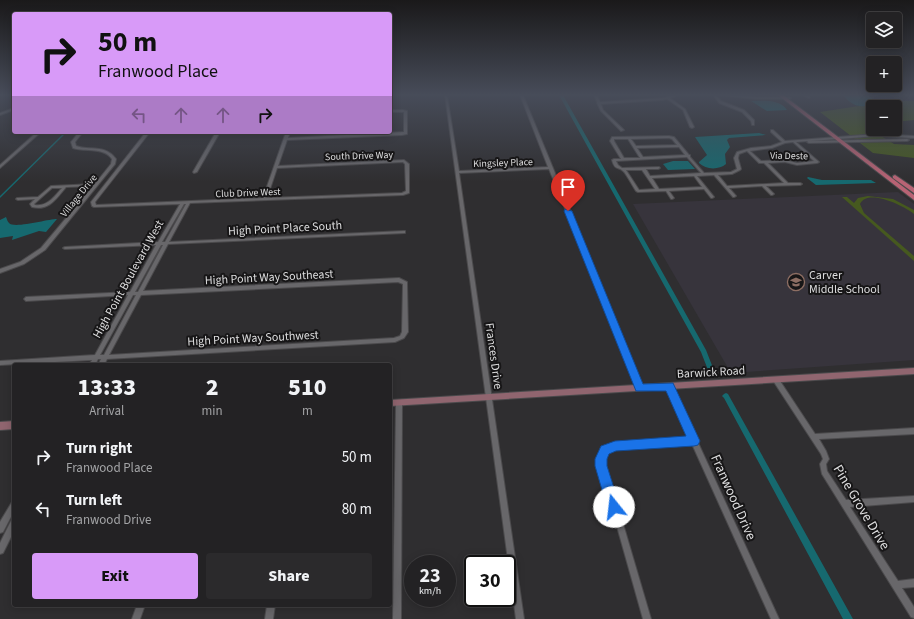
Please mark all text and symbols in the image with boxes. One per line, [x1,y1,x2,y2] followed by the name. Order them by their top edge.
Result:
[866,12,902,136] map controls
[866,12,902,48] button: layers
[98,22,157,62] text: 50 m
[32,28,84,80] icon: right
[866,56,902,92] button: +
[98,59,218,84] text: Franwood Place
[866,100,902,136] button: −
[128,104,150,126] icon: left
[170,104,192,126] icon: ahead
[212,104,234,126] icon: ahead
[254,104,276,126] icon: right
[325,148,394,164] street label: South Drive Way
[770,149,808,163] street label: Via Deste
[473,155,533,171] street label: Kingsley Place
[551,170,585,211] pin
[57,171,100,220] street label: Village Drive
[557,176,579,198] icon: arrive
[215,185,281,201] street label: Club Drive West
[89,217,168,341] street label: High Point Boulevard West
[228,217,343,240] street label: High Point Place South
[204,266,334,289] street label: High Point Way Southeast
[809,267,880,298] place label: Carver Middle School
[786,272,806,292] school or university icon: Carver Middle School
[480,322,507,390] street label: Frances Drive
[187,327,319,350] street label: High Point Way Southwest
[676,362,746,383] street label: Barwick Road
[77,370,136,405] text: 13:33
[206,370,219,405] text: 2
[288,370,327,405] text: 510
[89,402,124,420] text: Arrival
[202,402,223,420] text: min
[302,402,313,420] text: m
[66,438,132,459] text: Turn right
[32,446,54,468] icon: right
[342,447,372,468] text: 50 m
[705,451,761,544] street label: Franwood Drive
[66,459,153,477] text: Franwood Place
[828,461,895,554] street label: Pine Grove Drive
[593,486,635,528] position arrow
[66,490,122,511] text: Turn left
[32,498,54,520] icon: left
[342,499,372,520] text: 80 m
[66,511,151,529] text: Franwood Drive
[32,553,198,599] button: Exit
[206,553,372,599] button: Share
[464,555,516,607] speed limit sign: 30
[419,562,441,590] text: 23
[419,584,441,598] text: km/h

